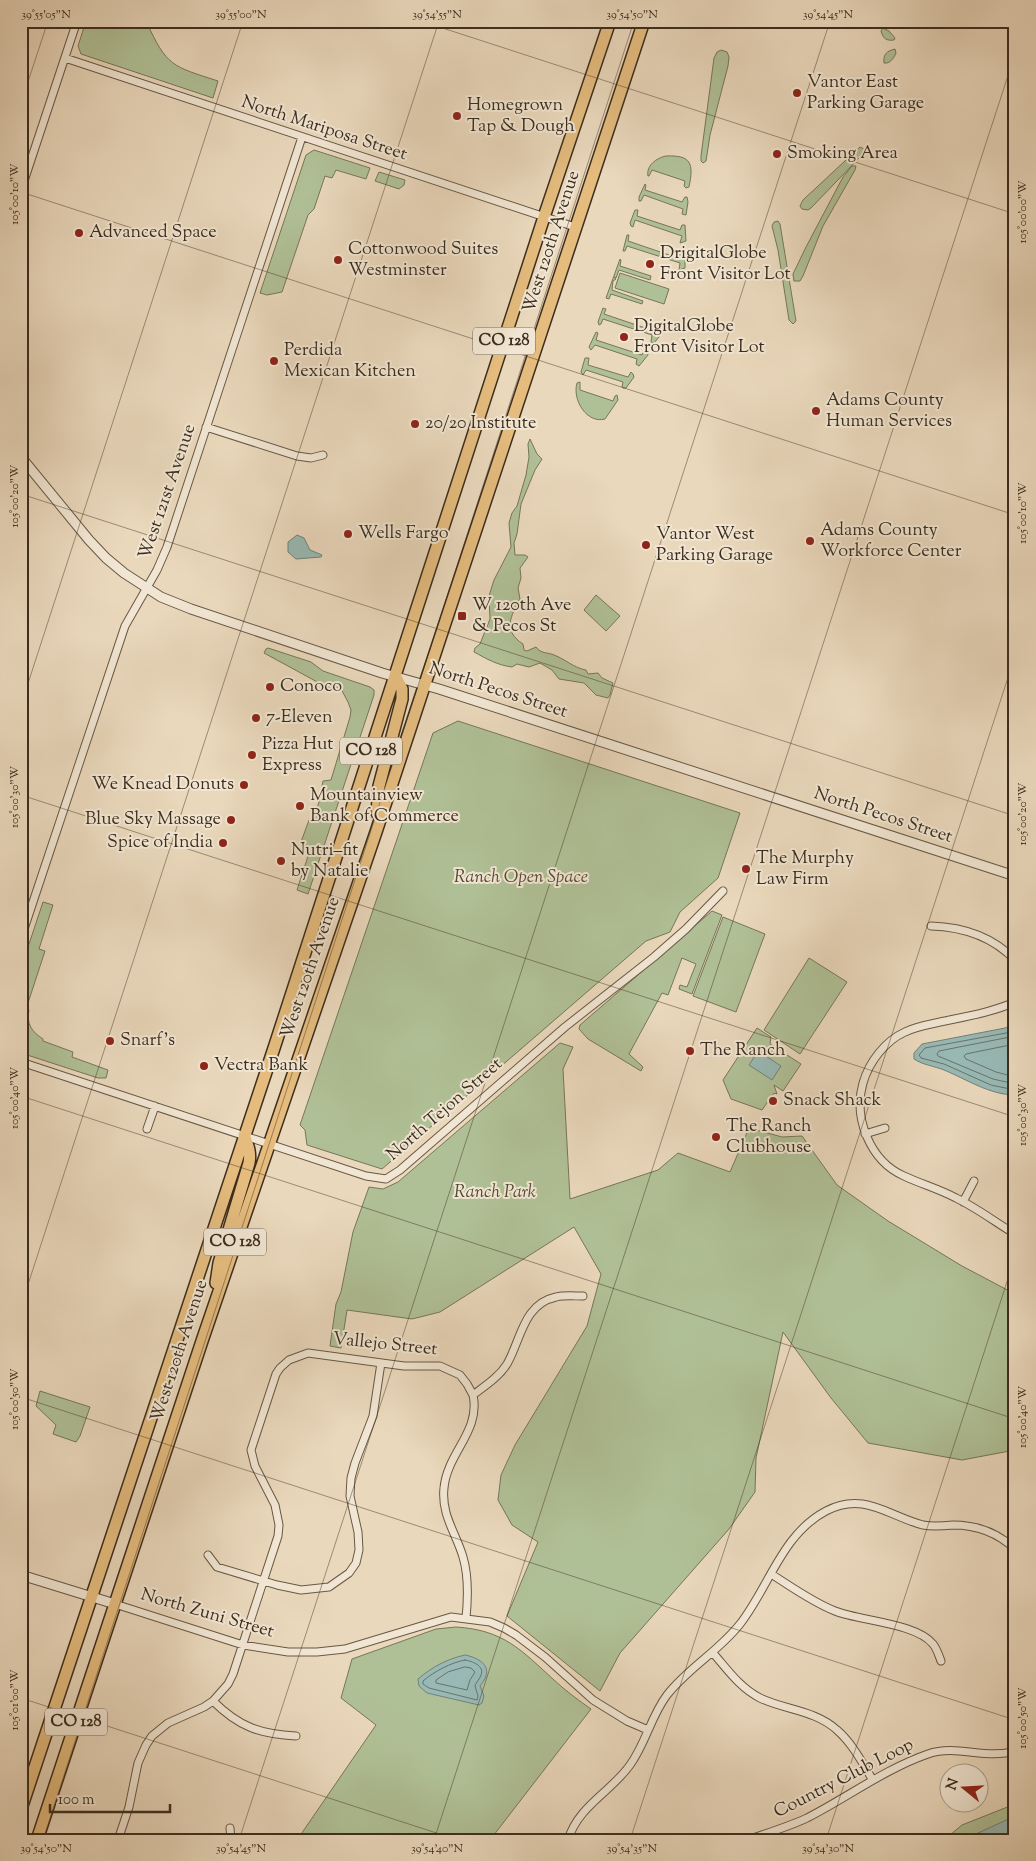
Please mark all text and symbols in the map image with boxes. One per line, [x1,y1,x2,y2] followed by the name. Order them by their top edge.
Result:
[21,6,71,24] text: 39°55'05"N
[215,6,267,24] text: 39°55'00"N
[412,6,462,24] text: 39°54'55"N
[606,6,658,24] text: 39°54'50"N
[803,6,854,24] text: 39°54'45"N
[807,70,924,117] place label: Vantor East Parking Garage
[791,87,803,99] marker: Vantor East Parking Garage
[238,90,410,168] street label: North Mariposa Street
[467,93,575,140] place label: Homegrown Tap & Dough
[451,110,463,122] marker: Homegrown Tap & Dough
[787,141,898,167] place label: Smoking Area
[771,148,783,160] marker: Smoking Area
[6,163,24,225] text: 105°00'10"W
[517,167,587,317] street label: West 120th Avenue
[1014,180,1032,243] text: 105°00'00"W
[89,220,217,246] place label: Advanced Space
[73,227,85,239] marker: Advanced Space
[348,237,498,284] place label: Cottonwood Suites Westminster
[660,241,791,288] place label: DrigitalGlobe Front Visitor Lot
[332,254,344,266] marker: Cottonwood Suites Westminster
[644,258,656,270] marker: DrigitalGlobe Front Visitor Lot
[634,314,765,361] place label: DigitalGlobe Front Visitor Lot
[473,328,535,354] road number: CO 128
[618,331,630,343] marker: DigitalGlobe Front Visitor Lot
[284,338,416,385] place label: Perdida Mexican Kitchen
[268,355,280,367] marker: Perdida Mexican Kitchen
[826,388,952,435] place label: Adams County Human Services
[810,405,822,417] marker: Adams County Human Services
[425,411,536,437] place label: 20/20 Institute
[409,418,421,430] marker: 20/20 Institute
[133,421,203,563] street label: West 121st Avenue
[6,464,24,527] text: 105°00'20"W
[1014,482,1032,544] text: 105°00'10"W
[820,518,962,565] place label: Adams County Workforce Center
[358,521,449,547] place label: Wells Fargo
[656,522,773,569] place label: Vantor West Parking Garage
[342,528,354,540] marker: Wells Fargo
[804,535,816,547] marker: Adams County Workforce Center
[640,539,652,551] marker: Vantor West Parking Garage
[472,593,571,640] place label: W 120th Ave & Pecos St
[456,610,468,622] marker: W 120th Ave & Pecos St
[425,656,571,726] street label: North Pecos Street
[280,674,342,700] place label: Conoco
[264,681,276,693] marker: Conoco
[266,705,333,731] place label: 7-Eleven
[250,712,262,724] marker: 7-Eleven
[262,732,334,779] place label: Pizza Hut Express
[340,738,402,764] road number: CO 128
[246,749,258,761] marker: Pizza Hut Express
[6,765,24,828] text: 105°00'30"W
[91,772,234,798] place label: We Knead Donuts
[238,779,250,791] marker: We Knead Donuts
[810,781,956,851] street label: North Pecos Street
[1014,782,1032,845] text: 105°00'20"W
[310,783,459,830] place label: Mountainview Bank of Commerce
[294,800,306,812] marker: Mountainview Bank of Commerce
[85,807,221,833] place label: Blue Sky Massage
[225,814,237,826] marker: Blue Sky Massage
[107,830,213,856] place label: Spice of India
[217,837,229,849] marker: Spice of India
[291,838,368,885] place label: Nutri–fit by Natalie
[756,846,854,893] place label: The Murphy Law Firm
[275,855,287,867] marker: Nutri–fit by Natalie
[740,863,752,875] marker: The Murphy Law Firm
[454,865,588,891] park label: Ranch Open Space
[275,894,347,1042] street label: West 120th Avenue
[120,1028,175,1054] place label: Snarf's
[104,1035,116,1047] marker: Snarf's
[700,1038,786,1064] place label: The Ranch
[684,1045,696,1057] marker: The Ranch
[381,1052,509,1168] street label: North Tejon Street
[214,1053,309,1079] place label: Vectra Bank
[198,1060,210,1072] marker: Vectra Bank
[6,1066,24,1129] text: 105°00'40"W
[1014,1083,1032,1146] text: 105°00'30"W
[783,1088,881,1114] place label: Snack Shack
[767,1095,779,1107] marker: Snack Shack
[726,1114,812,1161] place label: The Ranch Clubhouse
[710,1131,722,1143] marker: The Ranch Clubhouse
[454,1180,536,1206] park label: Ranch Park
[204,1228,266,1256] road number: CO 128
[145,1276,215,1426] street label: West 120th Avenue
[331,1327,439,1363] street label: Vallejo Street
[6,1368,24,1430] text: 105°00'50"W
[1014,1385,1032,1448] text: 105°00'40"W
[137,1583,277,1645] street label: North Zuni Street
[6,1669,24,1730] text: 105°01'00"W
[1014,1687,1032,1749] text: 105°00'50"W
[45,1708,107,1735] road number: CO 128
[769,1732,919,1826] street label: Country Club Loop
[938,1764,988,1814] north arrow
[942,1776,965,1793] text: N
[50,1781,170,1813] scale bar
[58,1790,95,1811] text: 100 m
[20,1840,72,1858] text: 39°54'50"N
[216,1840,267,1858] text: 39°54'45"N
[411,1840,463,1858] text: 39°54'40"N
[607,1840,658,1858] text: 39°54'35"N
[802,1840,854,1858] text: 39°54'30"N

